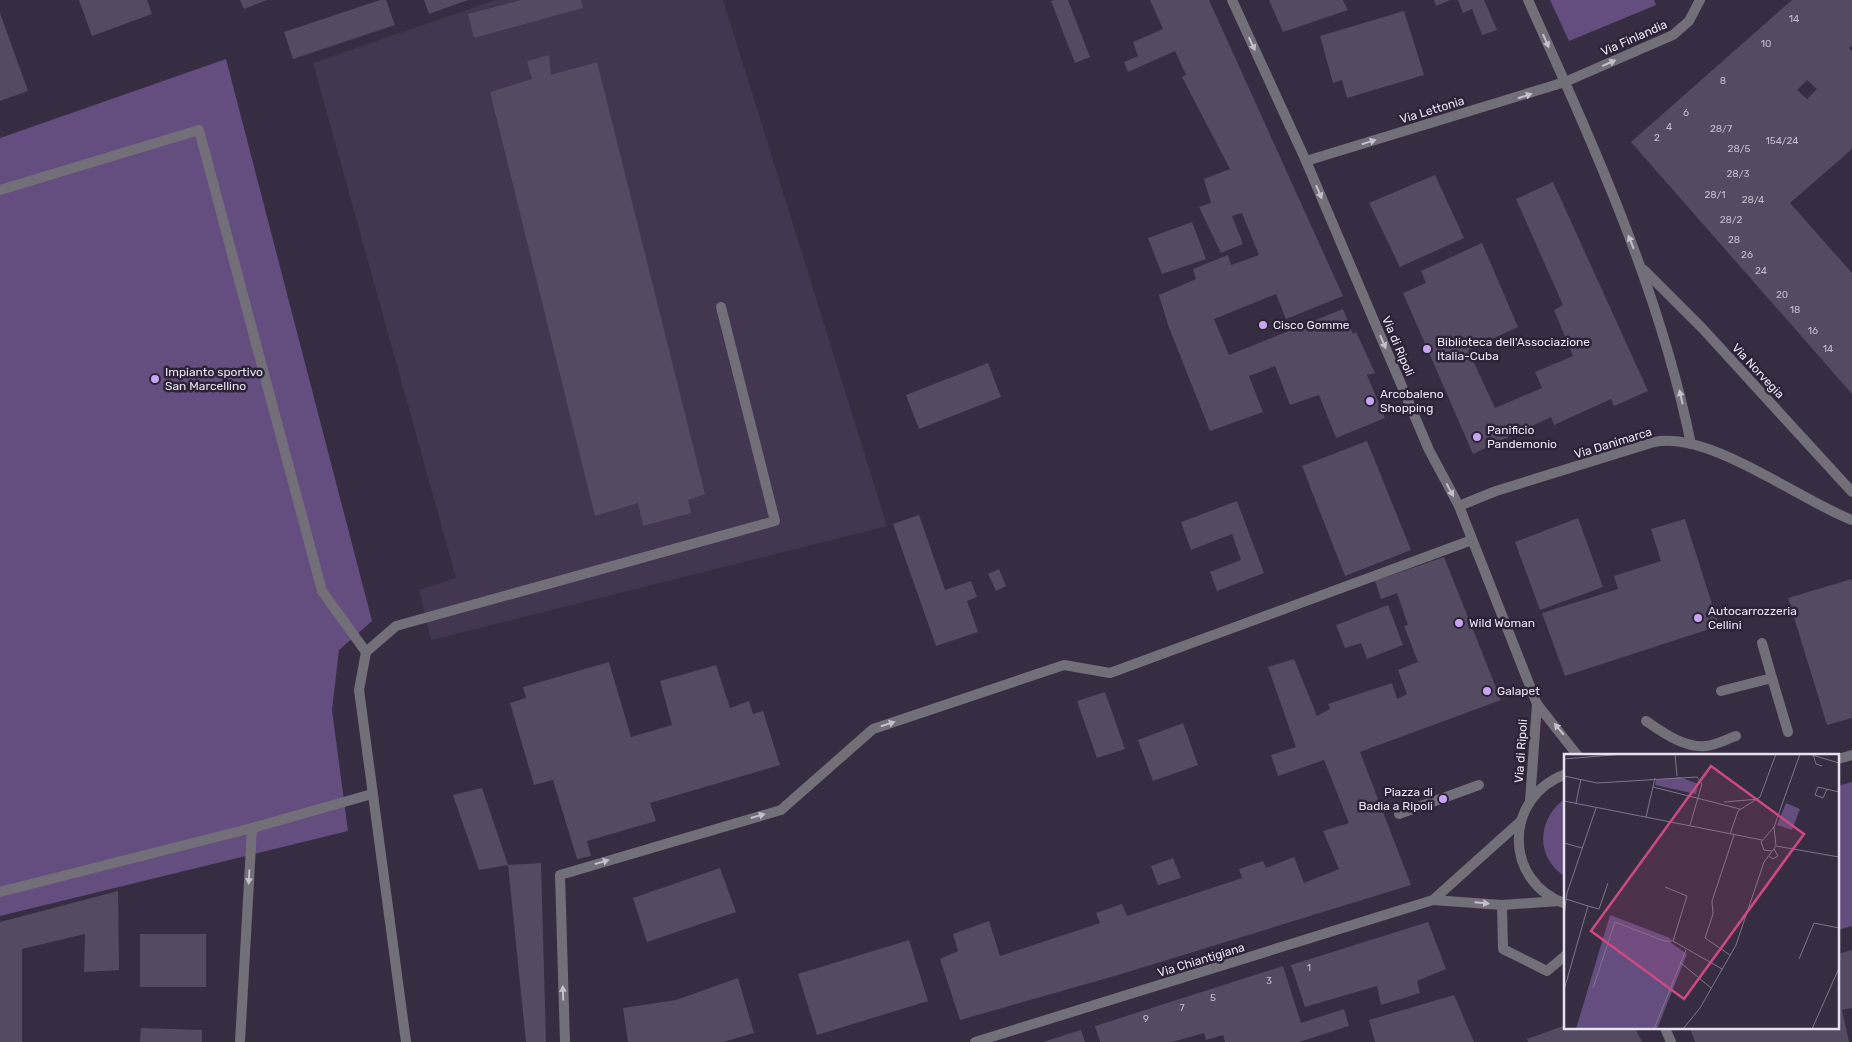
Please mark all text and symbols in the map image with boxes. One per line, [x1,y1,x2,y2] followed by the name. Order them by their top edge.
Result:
[1789,13,1799,25] house number: 14
[1599,17,1669,59] street label: Via Finlandia
[1543,34,1551,48] one-way arrow
[1249,37,1257,51] one-way arrow
[1761,38,1771,50] house number: 10
[1602,58,1616,66] one-way arrow
[1720,75,1726,87] house number: 8
[1518,91,1533,99] one-way arrow
[1398,94,1466,126] street label: Via Lettonia
[1683,107,1689,119] house number: 6
[1666,121,1672,133] house number: 4
[1710,123,1732,135] house number: 28/7
[1654,132,1660,144] house number: 2
[1765,135,1799,147] house number: 154/24
[1362,138,1377,146] one-way arrow
[1728,143,1751,155] house number: 28/5
[1726,168,1750,180] house number: 28/3
[1316,185,1324,199] one-way arrow
[1704,189,1726,201] house number: 28/1
[1742,194,1764,206] house number: 28/4
[1720,214,1742,226] house number: 28/2
[1728,234,1740,246] house number: 28
[1627,235,1635,249] one-way arrow
[1741,249,1753,261] house number: 26
[1755,265,1767,277] house number: 24
[1776,289,1788,301] house number: 20
[1790,304,1800,316] house number: 18
[1379,314,1417,378] street label: Via di Ripoli
[1273,318,1350,332] place label: Cisco Gomme
[1257,319,1269,331] marker: Cisco Gomme
[1808,325,1818,337] house number: 16
[1379,335,1387,349] one-way arrow
[1437,335,1590,363] place label: Biblioteca dell'Associazione Italia-Cuba
[1729,341,1787,401] street label: Via Norvegia
[1421,343,1433,355] marker: Biblioteca dell'Associazione Italia-Cuba
[1823,343,1833,355] house number: 14
[165,365,263,393] place label: Impianto sportivo San Marcellino
[149,373,161,385] marker: Impianto sportivo San Marcellino
[1380,387,1444,415] place label: Arcobaleno Shopping
[1677,389,1685,404] one-way arrow
[1364,395,1376,407] marker: Arcobaleno Shopping
[1487,423,1557,451] place label: Panificio Pandemonio
[1573,425,1653,461] street label: Via Danimarca
[1471,431,1483,443] marker: Panificio Pandemonio
[1446,483,1455,496] one-way arrow
[1708,604,1797,632] place label: Autocarrozzeria Cellini
[1692,612,1704,624] marker: Autocarrozzeria Cellini
[1469,616,1535,630] place label: Wild Woman
[1453,617,1465,629] marker: Wild Woman
[1497,684,1540,698] place label: Galapet
[1481,685,1493,697] marker: Galapet
[1512,719,1530,783] street label: Via di Ripoli
[881,720,896,727] one-way arrow
[1553,723,1564,736] one-way arrow
[1564,754,1840,1030] inset map
[1359,785,1433,813] place label: Piazza di Badia a Ripoli
[1437,793,1449,805] marker: Piazza di Badia a Ripoli
[750,812,765,820] one-way arrow
[595,858,610,866] one-way arrow
[245,869,253,885] one-way arrow
[1474,899,1490,907] one-way arrow
[1156,940,1246,980] street label: Via Chiantigiana
[1307,962,1311,974] house number: 1
[1266,975,1272,987] house number: 3
[559,985,567,1001] one-way arrow
[1210,992,1216,1004] house number: 5
[1179,1002,1185,1014] house number: 7
[1143,1013,1149,1025] house number: 9

